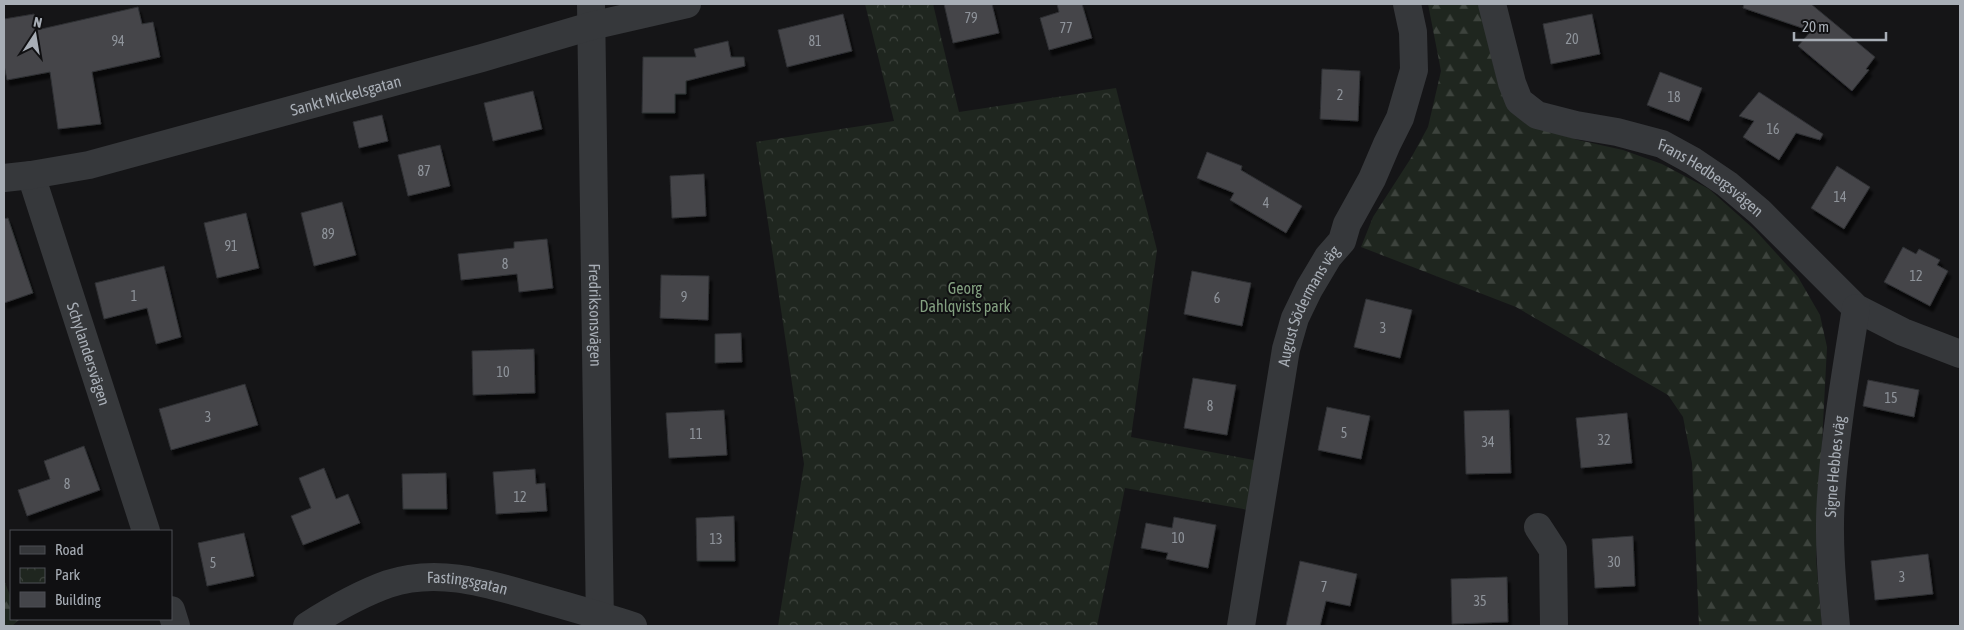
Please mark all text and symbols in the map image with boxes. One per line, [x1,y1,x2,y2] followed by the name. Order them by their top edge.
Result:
[10,10,60,60] north arrow
[964,10,978,26] house number: 79
[1794,10,1886,42] scale bar
[32,14,43,31] text: N
[1802,18,1829,35] text: 20 m
[1059,20,1073,36] house number: 77
[1565,31,1579,47] house number: 20
[111,33,125,49] house number: 94
[808,33,822,49] house number: 81
[288,71,403,119] street label: Sankt Mickelsgatan
[1337,87,1343,103] house number: 2
[1667,89,1681,105] house number: 18
[1766,121,1780,137] house number: 16
[1656,134,1767,220] street label: Frans Hedbergsvägen
[417,163,431,179] house number: 87
[1833,189,1847,205] house number: 14
[1263,195,1270,211] house number: 4
[321,226,335,242] house number: 89
[224,238,238,254] house number: 91
[1274,241,1344,368] street label: August Södermans väg
[502,256,509,272] house number: 8
[586,263,605,367] street label: Fredriksonsvägen
[1909,268,1923,284] house number: 12
[920,279,1010,316] park label: Georg Dahlqvists park
[131,288,137,304] house number: 1
[681,289,687,305] house number: 9
[1214,290,1221,306] house number: 6
[64,300,114,408] street label: Schylandersvägen
[1380,320,1386,336] house number: 3
[496,364,510,380] house number: 10
[1884,390,1898,406] house number: 15
[1207,398,1214,414] house number: 8
[205,409,211,425] house number: 3
[1821,414,1849,518] street label: Signe Hebbes väg
[1341,425,1347,441] house number: 5
[689,426,703,442] house number: 11
[1597,432,1611,448] house number: 32
[1481,434,1495,450] house number: 34
[64,476,71,492] house number: 8
[513,489,527,505] house number: 12
[10,530,172,620] legend
[1171,530,1185,546] house number: 10
[709,531,723,547] house number: 13
[55,541,84,558] text: Road
[1607,554,1621,570] house number: 30
[210,555,216,571] house number: 5
[55,566,80,583] text: Park
[427,568,510,598] street label: Fastingsgatan
[1899,569,1905,585] house number: 3
[1321,579,1327,595] house number: 7
[55,591,101,608] text: Building
[1473,593,1487,609] house number: 35

